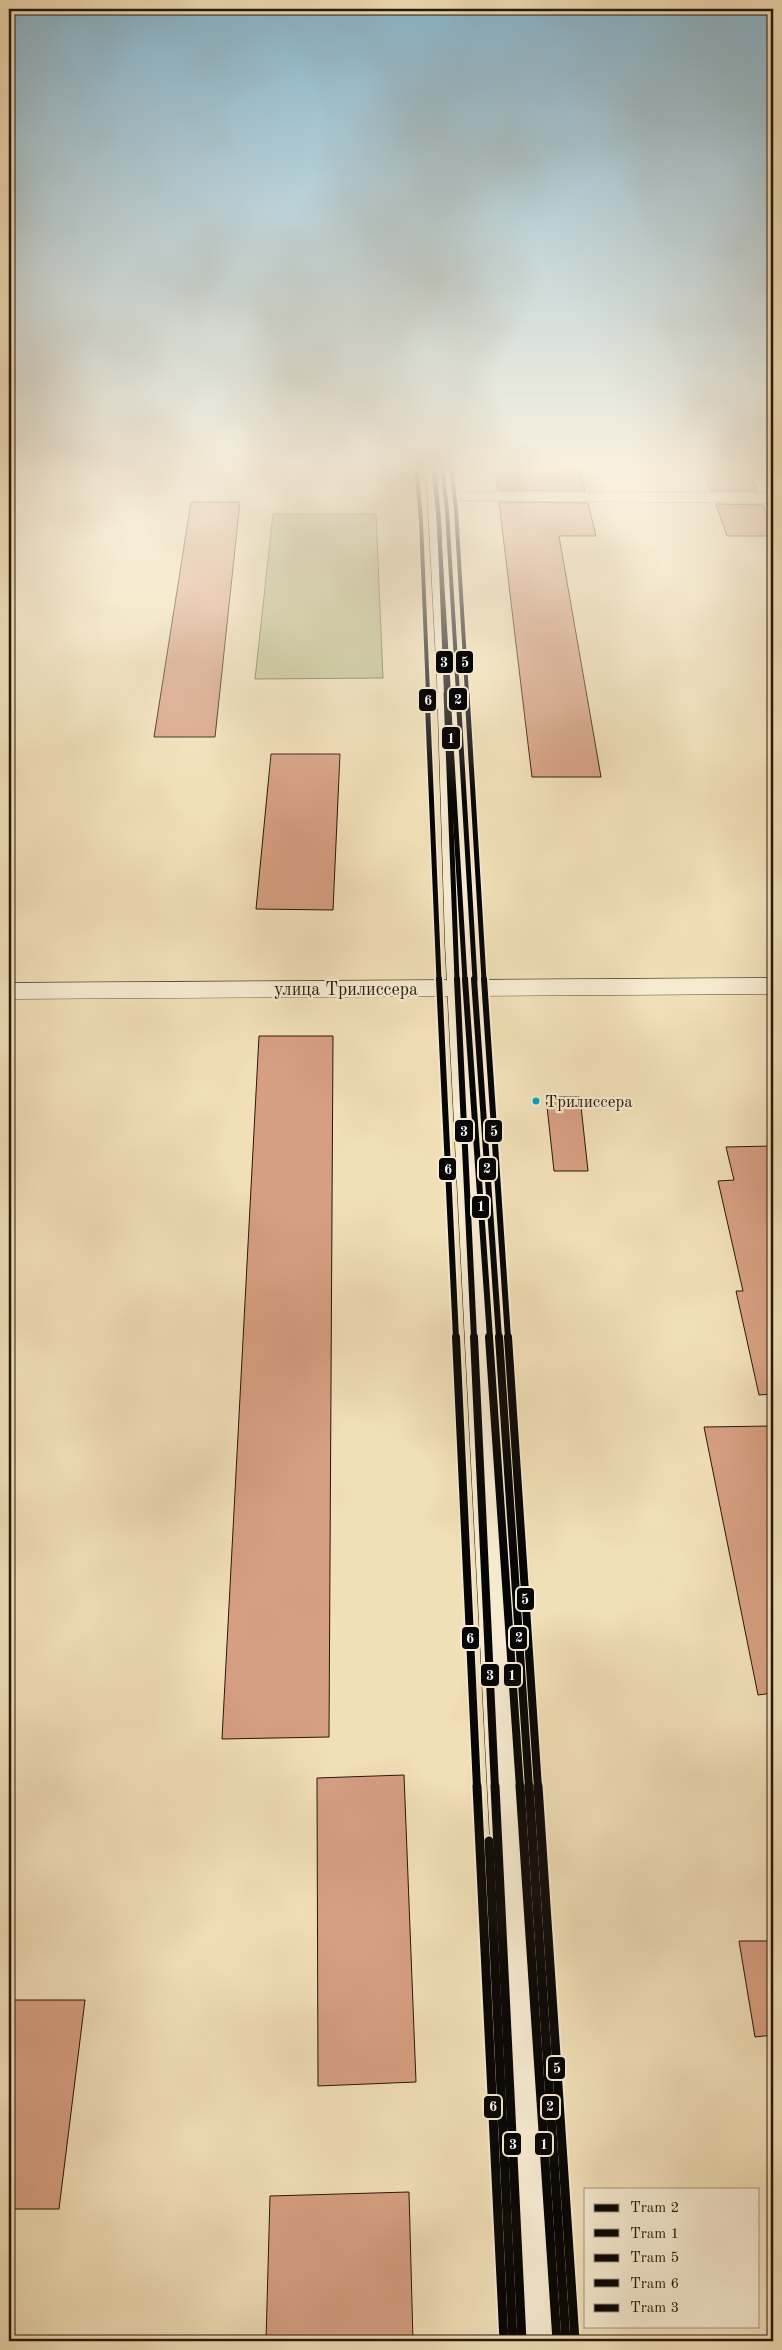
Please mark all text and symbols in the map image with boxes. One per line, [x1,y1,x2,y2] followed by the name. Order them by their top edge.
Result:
[435,650,454,674] line badge: 3
[455,650,474,674] line badge: 5
[440,656,448,670] text: 3
[461,656,469,670] text: 5
[448,687,468,711] line badge: 2
[418,688,437,712] line badge: 6
[454,693,462,707] text: 2
[424,694,432,708] text: 6
[441,726,461,750] line badge: 1
[447,732,455,746] text: 1
[274,981,418,999] street label: улица Трилиссера
[545,1094,633,1111] place label: Трилиссера
[531,1096,541,1106] marker: Трилиссера
[454,1119,474,1143] line badge: 3
[484,1119,503,1143] line badge: 5
[460,1125,468,1139] text: 3
[490,1125,498,1139] text: 5
[438,1157,457,1181] line badge: 6
[478,1157,497,1181] line badge: 2
[483,1162,491,1176] text: 2
[444,1163,452,1177] text: 6
[471,1195,490,1219] line badge: 1
[477,1200,485,1214] text: 1
[516,1587,535,1611] line badge: 5
[521,1593,529,1607] text: 5
[461,1626,480,1650] line badge: 6
[509,1626,528,1650] line badge: 2
[515,1631,523,1645] text: 2
[466,1632,474,1646] text: 6
[480,1663,500,1687] line badge: 3
[503,1663,522,1687] line badge: 1
[486,1669,494,1683] text: 3
[508,1669,516,1683] text: 1
[547,2056,566,2080] line badge: 5
[553,2062,561,2076] text: 5
[483,2095,502,2119] line badge: 6
[541,2095,560,2119] line badge: 2
[489,2100,497,2114] text: 6
[546,2100,554,2114] text: 2
[503,2132,522,2156] line badge: 3
[534,2132,553,2156] line badge: 1
[509,2138,517,2152] text: 3
[540,2138,548,2152] text: 1
[584,2188,760,2328] legend
[630,2201,679,2216] text: Tram 2
[630,2227,679,2242] text: Tram 1
[630,2251,679,2266] text: Tram 5
[630,2277,679,2292] text: Tram 6
[630,2301,679,2316] text: Tram 3

